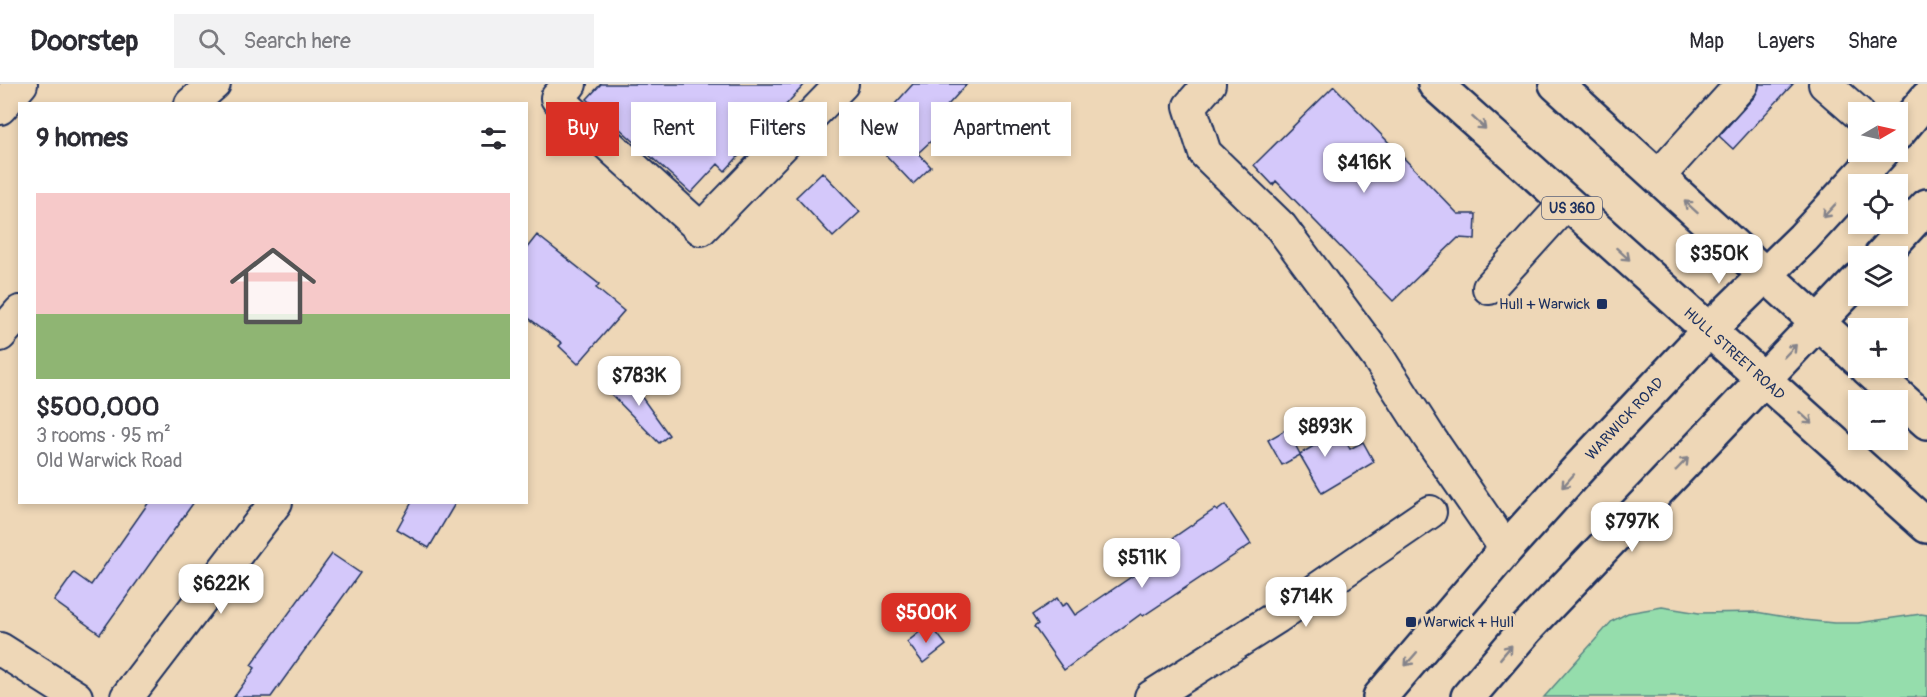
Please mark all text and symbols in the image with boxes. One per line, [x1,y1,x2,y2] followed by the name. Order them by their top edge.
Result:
[174,14,594,68] search box
[30,24,138,59] text: Doorstep
[195,25,228,58] icon: search
[243,27,351,55] text: Search here
[1689,28,1724,55] text: Map
[1757,28,1815,55] text: Layers
[1848,28,1897,55] text: Share
[546,102,619,156] chip: Buy
[631,102,716,156] chip: Rent
[728,102,827,156] chip: Filters
[839,102,919,156] chip: New
[931,102,1071,156] chip: Apartment
[1848,102,1908,162] north arrow
[1848,102,1908,450] map controls
[1471,116,1486,130] one-way arrow
[36,122,128,154] text: 9 homes
[477,122,510,155] icon: filters
[1322,143,1406,194] pin: $416K
[1337,150,1391,175] text: $416K
[1848,174,1908,234] button: locate
[1542,197,1602,219] road number: US 360
[1684,200,1699,214] one-way arrow
[1821,203,1836,218] one-way arrow
[219,232,327,340] icon: home
[1677,234,1761,285] pin: $350K
[1690,241,1748,266] text: $350K
[1848,246,1908,306] button: layers
[1615,247,1630,261] one-way arrow
[1499,295,1591,314] place label: Hull + Warwick
[1595,297,1609,311] marker: Hull + Warwick
[1679,303,1789,405] street label: HULL STREET ROAD
[1848,318,1908,378] button: +
[1783,343,1797,358] one-way arrow
[597,356,681,407] pin: $783K
[612,363,666,388] text: $783K
[1582,374,1668,464] street label: WARWICK ROAD
[1848,390,1908,450] button: −
[36,391,160,423] text: $500,000
[1283,407,1367,458] pin: $893K
[1799,411,1814,425] one-way arrow
[1298,414,1352,439] text: $893K
[36,423,171,448] text: 3 rooms · 95 m²
[36,448,182,473] text: Old Warwick Road
[1675,457,1689,472] one-way arrow
[1561,473,1575,488] one-way arrow
[1590,502,1674,553] pin: $797K
[1605,509,1659,534] text: $797K
[1100,538,1184,589] pin: $511K
[1117,545,1167,570] text: $511K
[179,564,263,615] pin: $622K
[193,571,249,596] text: $622K
[1264,577,1348,628] pin: $714K
[1280,584,1332,609] text: $714K
[884,593,968,644] pin: $500K
[895,600,957,625] text: $500K
[1423,613,1514,632] place label: Warwick + Hull
[1404,615,1418,629] marker: Warwick + Hull
[1499,644,1512,660] one-way arrow
[1404,651,1418,666] one-way arrow

